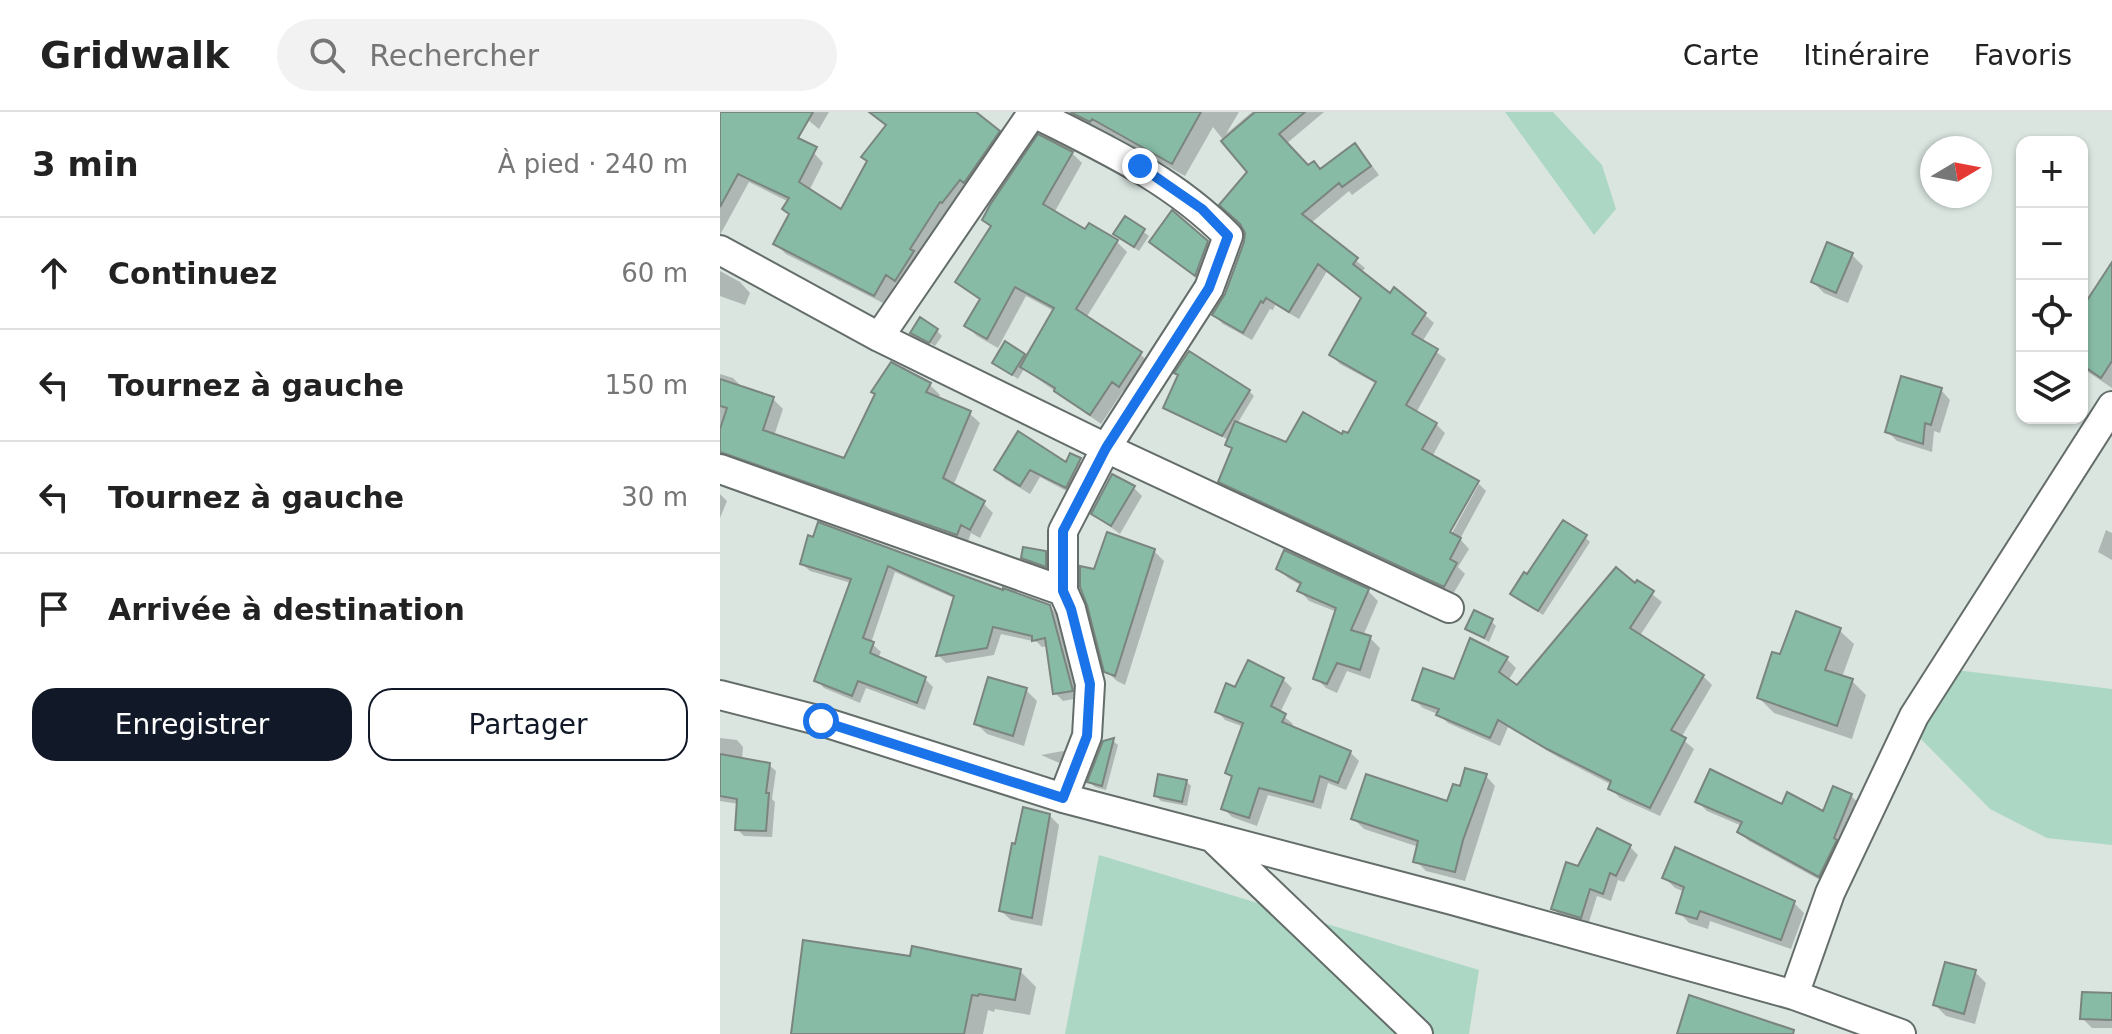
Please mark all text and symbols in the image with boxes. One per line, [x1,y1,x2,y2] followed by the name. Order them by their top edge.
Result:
[277,19,837,91] search box
[40,33,229,77] text: Gridwalk
[305,33,349,77] icon: search
[369,38,539,73] text: Rechercher
[1683,39,1759,72] text: Carte
[1803,39,1930,72] text: Itinéraire
[1974,39,2072,72] text: Favoris
[1920,136,1992,208] north arrow
[2016,136,2088,424] map controls
[2016,136,2088,208] button: +
[32,144,139,184] text: 3 min
[1122,148,1158,184] route end
[498,149,688,179] text: À pied · 240 m
[2016,208,2088,280] button: −
[32,251,76,295] icon: ahead
[108,256,277,291] text: Continuez
[621,258,688,288] text: 60 m
[2016,280,2088,352] button: locate
[2016,352,2088,424] button: layers
[32,363,76,407] icon: left
[108,368,404,403] text: Tournez à gauche
[605,370,688,400] text: 150 m
[32,475,76,519] icon: left
[108,480,404,515] text: Tournez à gauche
[621,482,688,512] text: 30 m
[32,587,76,631] icon: arrive
[108,592,465,627] text: Arrivée à destination
[32,688,352,761] button: Enregistrer
[368,688,688,761] button: Partager
[803,703,839,739] route start

